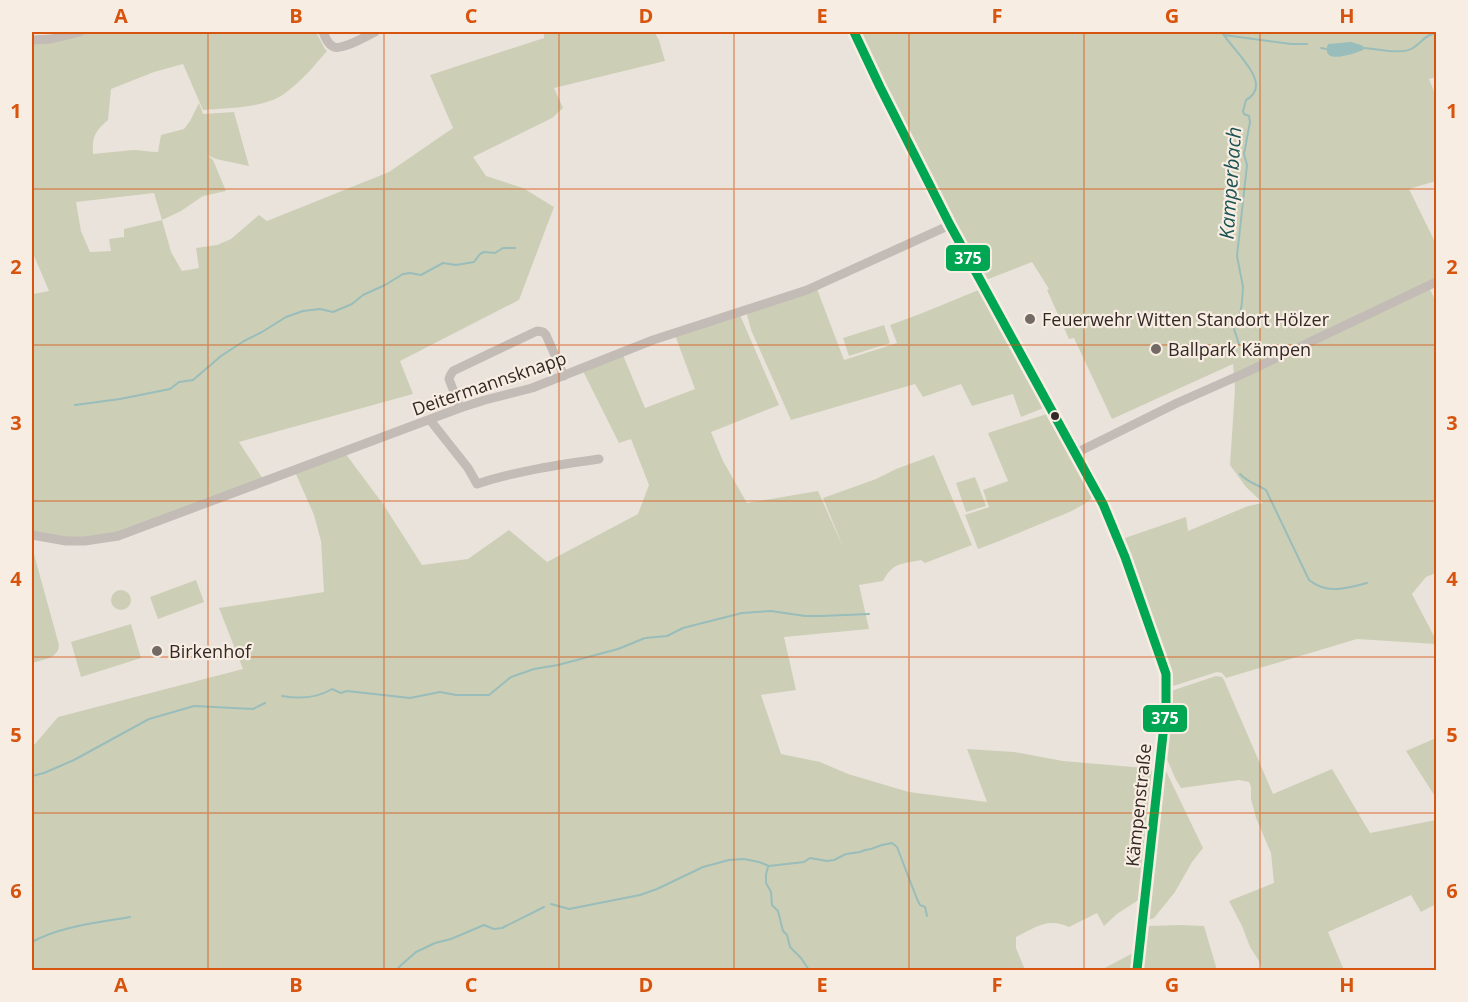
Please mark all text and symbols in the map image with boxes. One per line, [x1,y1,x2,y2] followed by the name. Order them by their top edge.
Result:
[114,2,128,29] text: A
[289,2,303,29] text: B
[465,2,478,29] text: C
[639,2,653,29] text: D
[816,2,828,29] text: E
[992,2,1002,29] text: F
[1165,2,1179,29] text: G
[1339,2,1355,29] text: H
[10,97,22,124] text: 1
[1446,97,1458,124] text: 1
[1213,126,1247,240] water label: Kamperbach
[945,244,991,272] line badge: 375
[954,247,982,269] text: 375
[10,253,22,280] text: 2
[1446,253,1458,280] text: 2
[1042,307,1330,331] place label: Feuerwehr Witten Standort Hölzer
[1023,312,1037,326] marker: Feuerwehr Witten Standort Hölzer
[1168,337,1311,361] place label: Ballpark Kämpen
[1149,342,1163,356] marker: Ballpark Kämpen
[409,345,569,421] street label: Deitermannsknapp
[10,409,22,436] text: 3
[1446,409,1458,436] text: 3
[1049,410,1061,422] unlabelled marker
[10,565,22,592] text: 4
[1446,565,1458,592] text: 4
[169,639,252,663] place label: Birkenhof
[150,644,164,658] marker: Birkenhof
[1142,704,1188,733] line badge: 375
[1151,707,1179,729] text: 375
[10,721,22,748] text: 5
[1446,721,1458,748] text: 5
[1120,742,1156,868] street label: Kämpenstraße
[10,877,22,904] text: 6
[1446,877,1458,904] text: 6
[114,971,128,998] text: A
[289,971,303,998] text: B
[465,971,478,998] text: C
[639,971,653,998] text: D
[816,971,828,998] text: E
[992,971,1002,998] text: F
[1165,971,1179,998] text: G
[1339,971,1355,998] text: H

